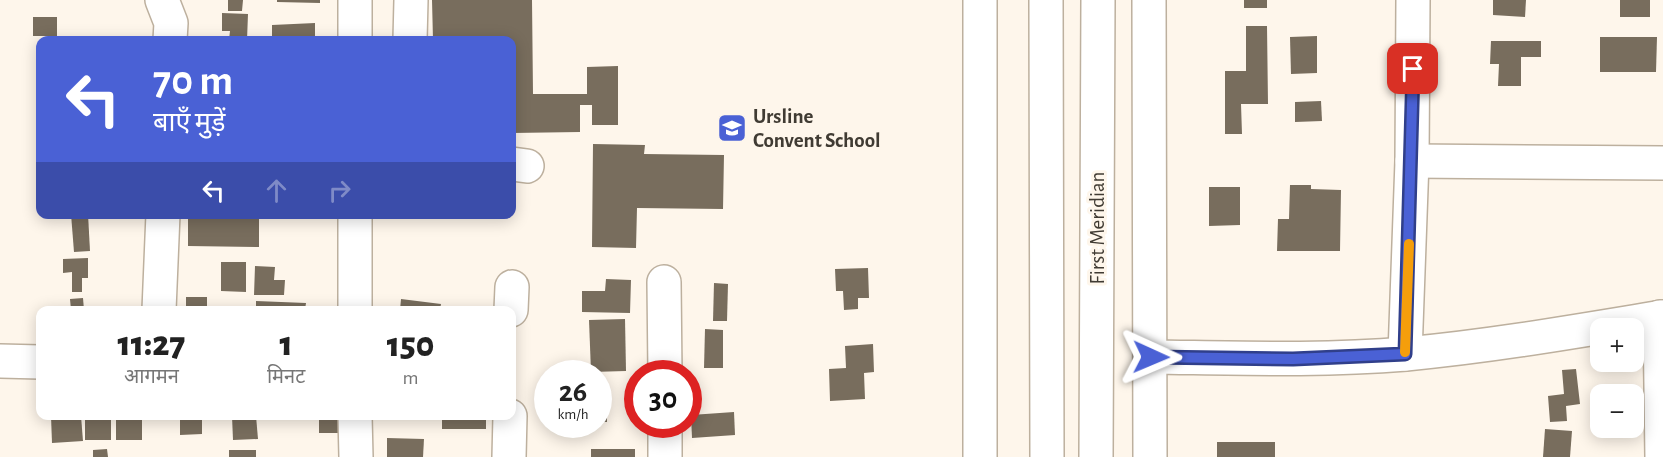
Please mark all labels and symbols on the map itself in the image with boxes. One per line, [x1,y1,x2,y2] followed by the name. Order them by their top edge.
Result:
[1387,43,1438,94] pin
[753,106,881,151] place label: Ursline Convent School
[716,112,748,144] school or university icon: Ursline Convent School
[1087,172,1108,284] street label: First Meridian
[1119,325,1183,389] position arrow
[624,360,702,438] speed limit sign: 30

